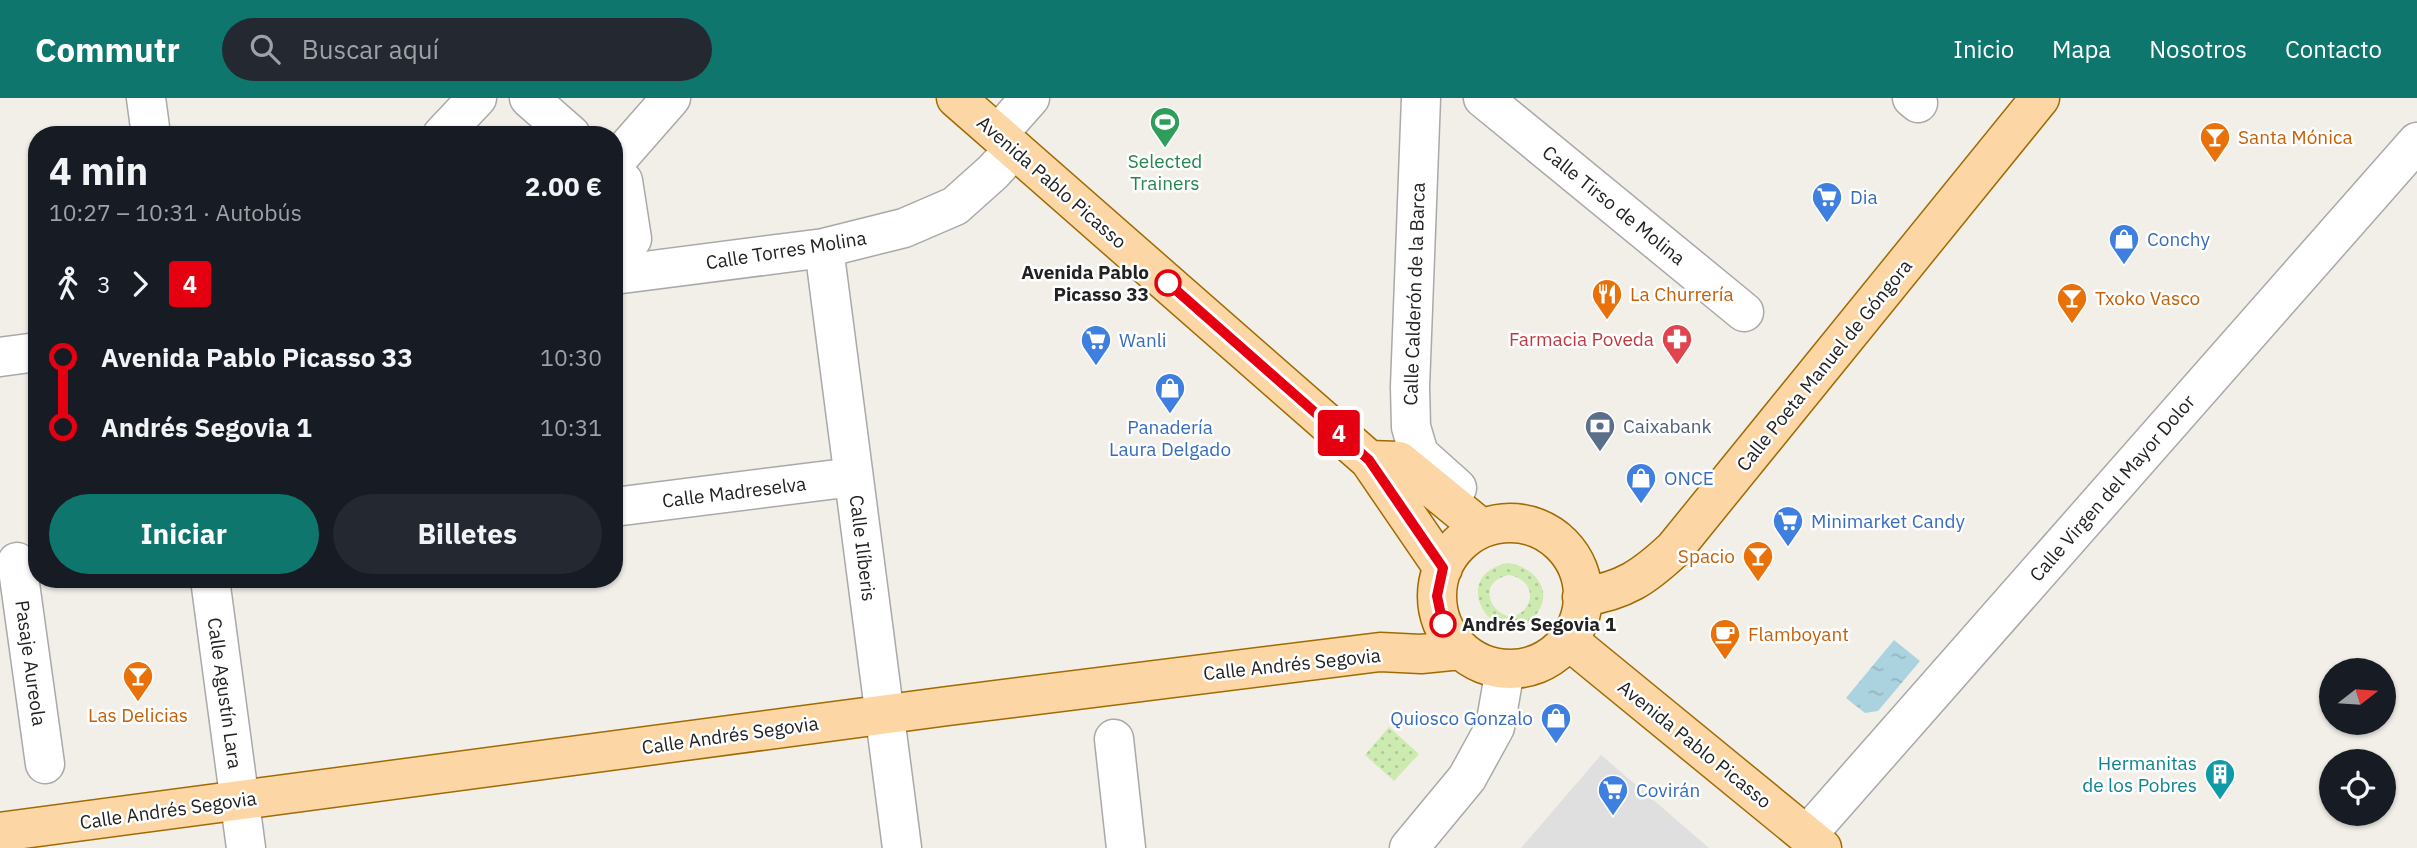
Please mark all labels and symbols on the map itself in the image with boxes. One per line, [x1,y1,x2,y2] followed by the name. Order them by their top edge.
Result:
[1148,105,1182,149] sports icon: Selected Trainers
[972,110,1132,254] street label: Avenida Pablo Picasso
[2198,120,2232,164] bar icon: Santa Mónica
[2238,125,2353,149] place label: Santa Mónica
[1538,140,1690,270] street label: Calle Tirso de Molina
[1128,149,1202,195] place label: Selected Trainers
[1810,180,1844,224] supermarket icon: Dia
[1398,182,1430,406] street label: Calle Calderón de la Barca
[1850,185,1878,209] place label: Dia
[2107,222,2141,266] shop icon: Conchy
[704,225,868,275] street label: Calle Torres Molina
[2147,227,2210,251] place label: Conchy
[1731,254,1917,476] street label: Calle Poeta Manuel de Góngora
[1021,260,1149,306] place label: Avenida Pablo Picasso 33
[1155,270,1181,296] marker: Avenida Pablo Picasso 33
[1590,277,1624,321] restaurant icon: La Churrería
[2055,281,2089,325] bar icon: Txoko Vasco
[1630,282,1734,306] place label: La Churrería
[2095,286,2200,310] place label: Txoko Vasco
[1660,322,1694,366] pharmacy icon: Farmacia Poveda
[1079,323,1113,367] supermarket icon: Wanli
[1509,327,1654,351] place label: Farmacia Poveda
[1119,328,1167,352] place label: Wanli
[1153,371,1187,415] shop icon: Panadería Laura Delgado
[2024,390,2200,586] street label: Calle Virgen del Mayor Dolor
[1583,409,1617,453] bank icon: Caixabank
[1316,410,1362,456] line badge: 4
[1623,414,1711,438] place label: Caixabank
[1109,415,1231,461] place label: Panadería Laura Delgado
[1624,461,1658,505] shop icon: ONCE
[1664,466,1714,490] place label: ONCE
[661,471,807,513] street label: Calle Madreselva
[845,493,881,603] street label: Calle Ilíberis
[1771,504,1805,548] supermarket icon: Minimarket Candy
[1811,509,1965,533] place label: Minimarket Candy
[1741,539,1775,583] bar icon: Spacio
[1678,544,1735,568] place label: Spacio
[10,599,52,727] street label: Pasaje Aureola
[1430,611,1456,637] marker: Andrés Segovia 1
[1462,612,1617,636] place label: Andrés Segovia 1
[203,616,247,770] street label: Calle Agustín Lara
[1708,617,1742,661] cafe icon: Flamboyant
[1748,622,1849,646] place label: Flamboyant
[1202,643,1382,685] street label: Calle Andrés Segovia
[2319,658,2396,735] north arrow
[121,659,155,703] bar icon: Las Delicias
[1613,675,1777,813] street label: Avenida Pablo Picasso
[1539,701,1573,745] shop icon: Quiosco Gonzalo
[88,703,188,727] place label: Las Delicias
[1390,706,1533,730] place label: Quiosco Gonzalo
[640,711,820,759] street label: Calle Andrés Segovia
[2082,751,2197,797] place label: Hermanitas de los Pobres
[2203,757,2237,801] building icon: Hermanitas de los Pobres
[1596,773,1630,817] supermarket icon: Covirán
[1636,778,1700,802] place label: Covirán
[78,786,258,834] street label: Calle Andrés Segovia

